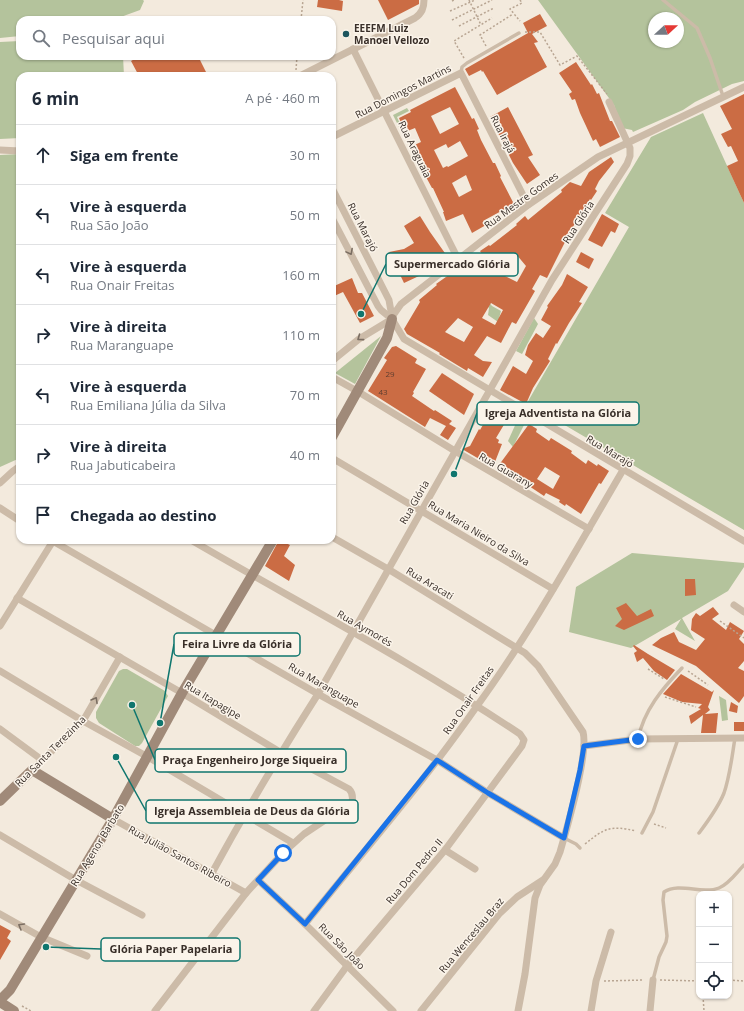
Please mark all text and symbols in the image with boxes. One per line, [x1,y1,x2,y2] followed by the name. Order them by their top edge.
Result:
[648,12,684,48] north arrow
[16,16,336,60] search box
[354,21,430,47] place label: EEEFM Luiz Manoel Vellozo
[30,27,52,49] icon: search
[62,28,165,48] text: Pesquisar aqui
[341,29,351,39] marker: EEEFM Luiz Manoel Vellozo
[353,61,454,121] street label: Rua Domingos Martins
[32,87,79,110] text: 6 min
[245,89,320,107] text: A pé · 460 m
[487,113,519,155] street label: Rua Irajá
[395,118,435,180] street label: Rua Araguaia
[32,144,54,166] icon: ahead
[70,145,178,165] text: Siga em frente
[290,146,320,164] text: 30 m
[481,168,561,232] street label: Rua Mestre Gomes
[70,196,187,216] text: Vire à esquerda
[559,198,597,246] street label: Rua Glória
[345,200,381,254] street label: Rua Marajó
[32,204,54,226] icon: left
[290,206,320,224] text: 50 m
[70,216,149,234] text: Rua São João
[345,248,353,255] one-way arrow
[386,253,518,276] callout: Supermercado Glória
[70,256,187,276] text: Vire à esquerda
[394,256,510,271] text: Supermercado Glória
[32,264,54,286] icon: left
[282,266,320,284] text: 160 m
[70,276,175,294] text: Rua Onair Freitas
[70,316,167,336] text: Vire à direita
[32,324,54,346] icon: right
[282,326,320,344] text: 110 m
[358,333,365,340] one-way arrow
[70,336,174,354] text: Rua Maranguape
[385,368,395,379] house number: 29
[70,376,187,396] text: Vire à esquerda
[32,384,54,406] icon: left
[290,386,320,404] text: 70 m
[378,386,388,397] house number: 43
[70,396,226,414] text: Rua Emiliana Júlia da Silva
[477,402,639,425] callout: Igreja Adventista na Glória
[485,405,631,420] text: Igreja Adventista na Glória
[584,431,636,471] street label: Rua Marajó
[70,436,167,456] text: Vire à direita
[32,444,54,466] icon: right
[290,446,320,464] text: 40 m
[476,449,536,492] street label: Rua Guarany
[70,456,176,474] text: Rua Jabuticabeira
[396,478,432,526] street label: Rua Glória
[426,497,532,569] street label: Rua Maria Nieiro da Silva
[32,504,54,526] icon: arrive
[70,505,217,525] text: Chegada ao destino
[404,563,456,603] street label: Rua Aracati
[335,607,395,650] street label: Rua Aymorés
[174,633,300,656] callout: Feira Livre da Glória
[182,636,292,651] text: Feira Livre da Glória
[286,659,362,711] street label: Rua Maranguape
[439,663,497,737] street label: Rua Onair Freitas
[182,678,244,723] street label: Rua Itapagipe
[91,697,98,704] one-way arrow
[11,712,89,790] street label: Rua Santa Terezinha
[629,730,647,748] route end
[155,749,346,772] callout: Praça Engenheiro Jorge Siqueira
[163,752,337,767] text: Praça Engenheiro Jorge Siqueira
[146,800,358,823] callout: Igreja Assembleia de Deus da Glória
[67,801,127,889] street label: Rua Agenor Barbato
[154,803,350,818] text: Igreja Assembleia de Deus da Glória
[126,822,234,890] street label: Rua Julião Santos Ribeiro
[382,835,446,907] street label: Rua Dom Pedro II
[274,844,292,862] route start
[696,891,732,999] map controls
[696,891,732,927] button: +
[435,894,507,976] street label: Rua Wenceslau Braz
[316,920,368,972] street label: Rua São João
[17,923,25,930] one-way arrow
[696,927,732,963] button: −
[101,938,240,961] callout: Glória Paper Papelaria
[110,941,232,956] text: Glória Paper Papelaria
[696,963,732,999] button: locate

